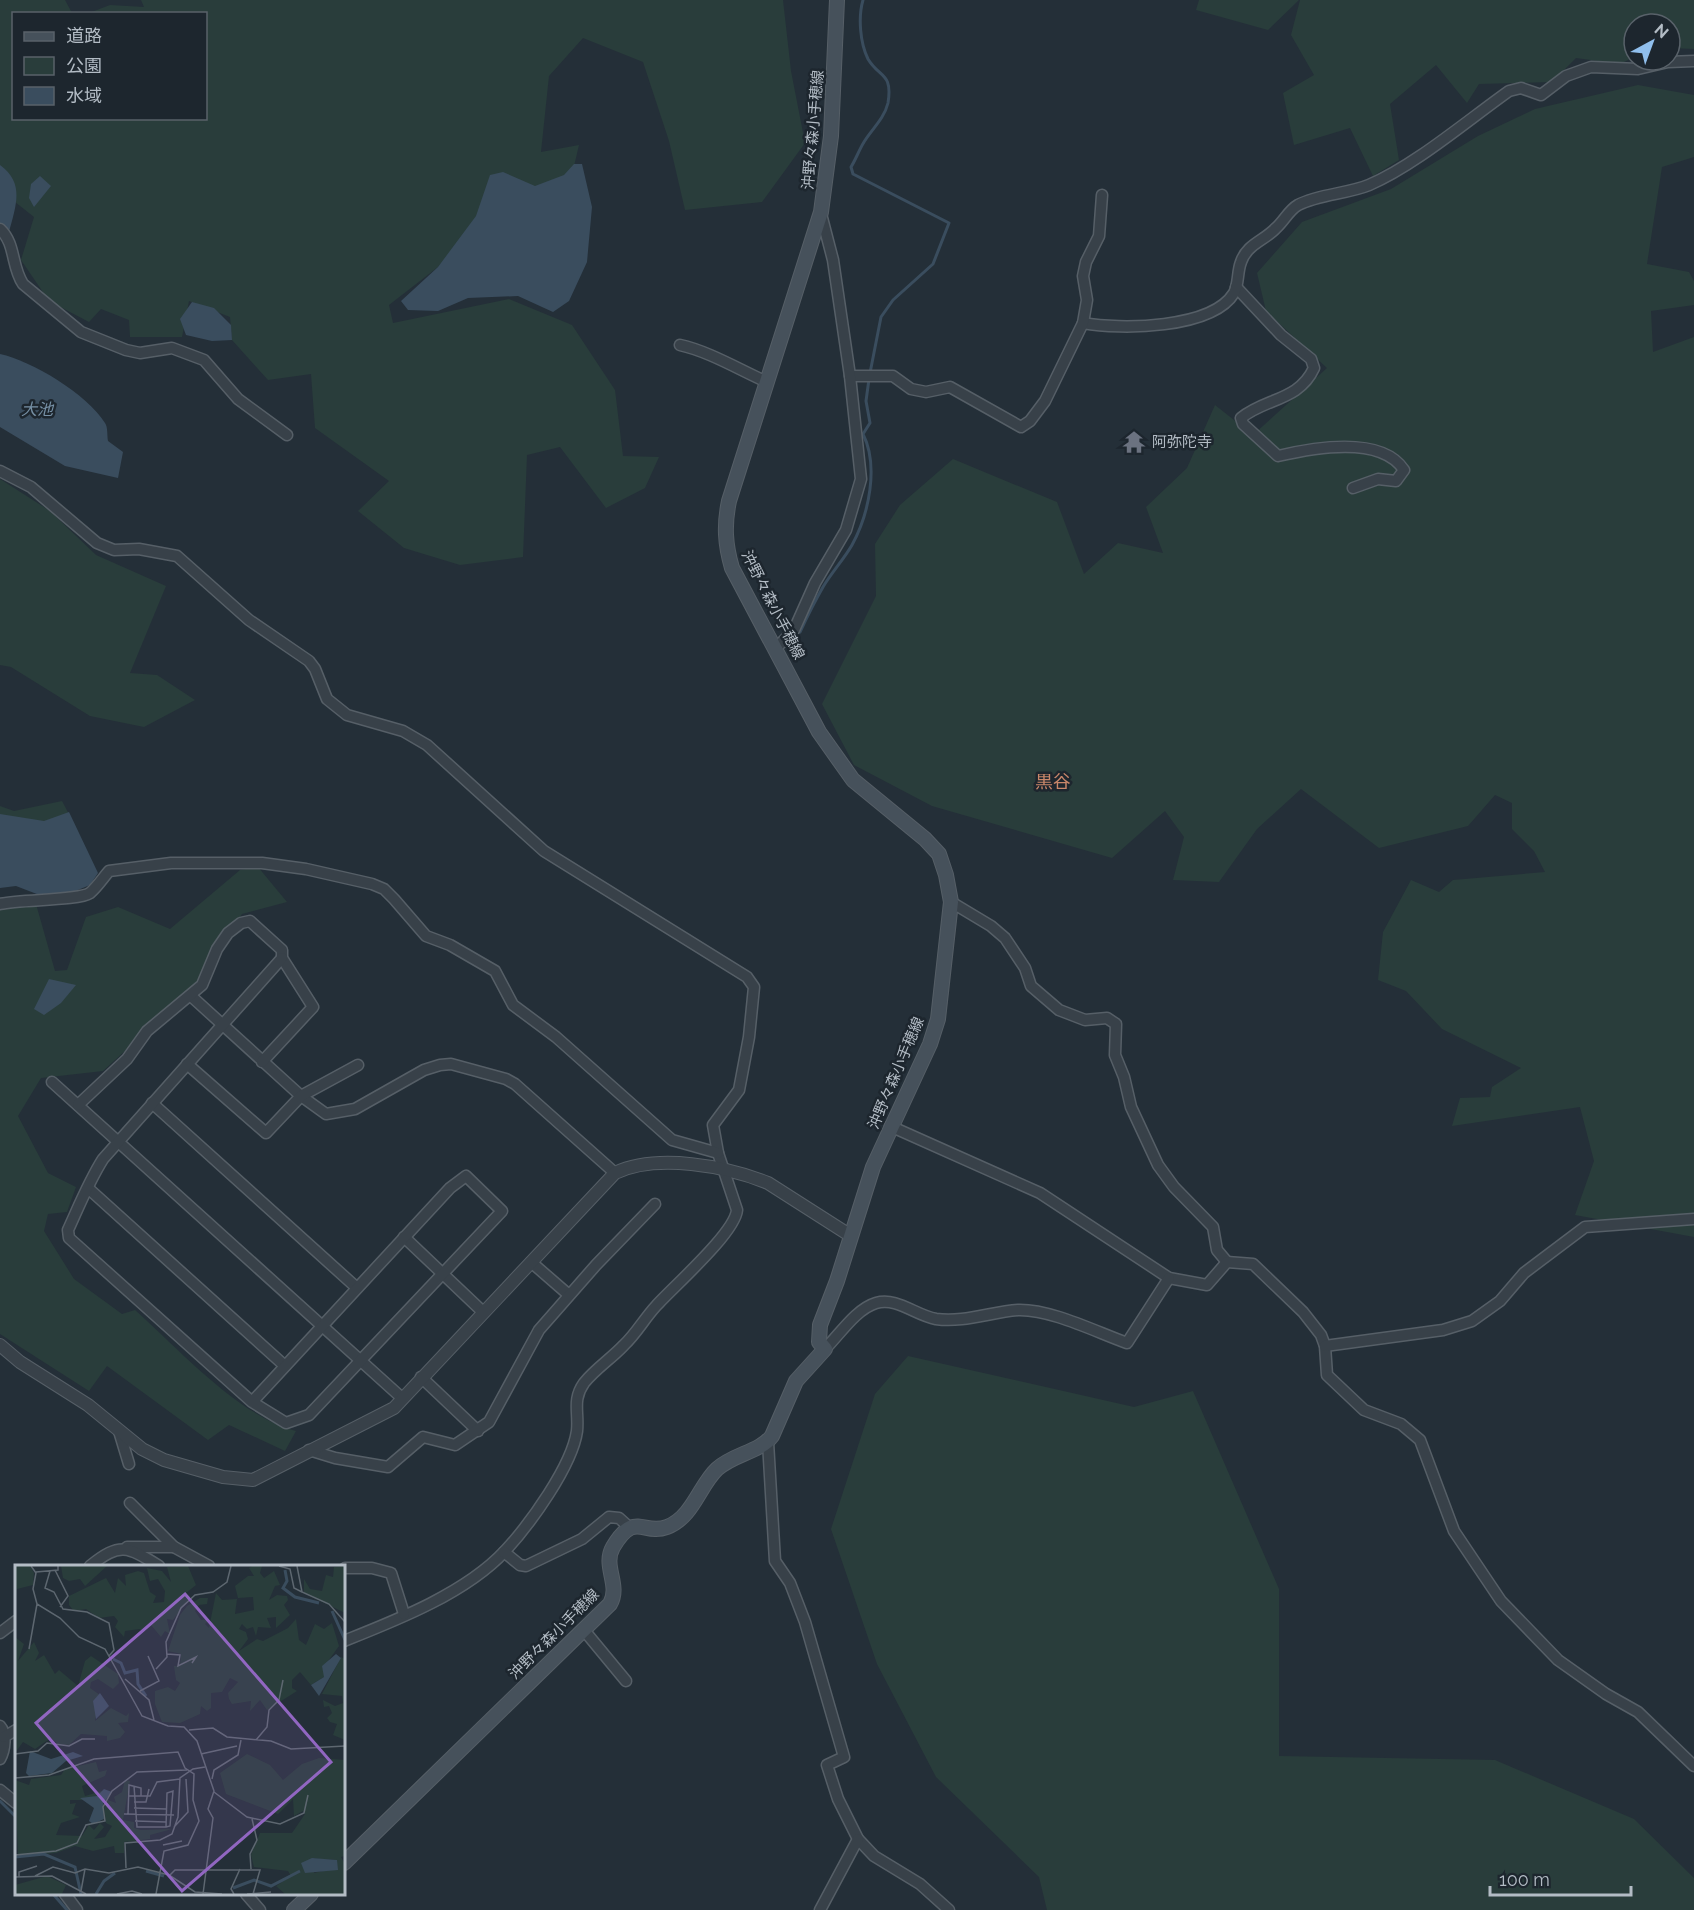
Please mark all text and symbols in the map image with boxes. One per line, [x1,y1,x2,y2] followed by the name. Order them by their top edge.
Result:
[12,12,207,120] legend
[1622,12,1682,72] north arrow
[1651,20,1672,42] text: N
[66,25,102,46] text: 道路
[66,55,102,76] text: 公園
[799,69,827,191] street label: 沖野々森小手穂線
[66,85,102,106] text: 水域
[21,400,55,419] water label: 大池
[1121,429,1147,455] temple icon: 阿弥陀寺
[1152,433,1212,451] place label: 阿弥陀寺
[738,547,808,663] street label: 沖野々森小手穂線
[1035,771,1071,792] district label: 黒谷
[864,1014,928,1132] street label: 沖野々森小手穂線
[15,1565,345,1895] inset map
[505,1585,603,1683] street label: 沖野々森小手穂線
[1490,1859,1631,1897] scale bar
[1499,1869,1550,1890] text: 100 m

